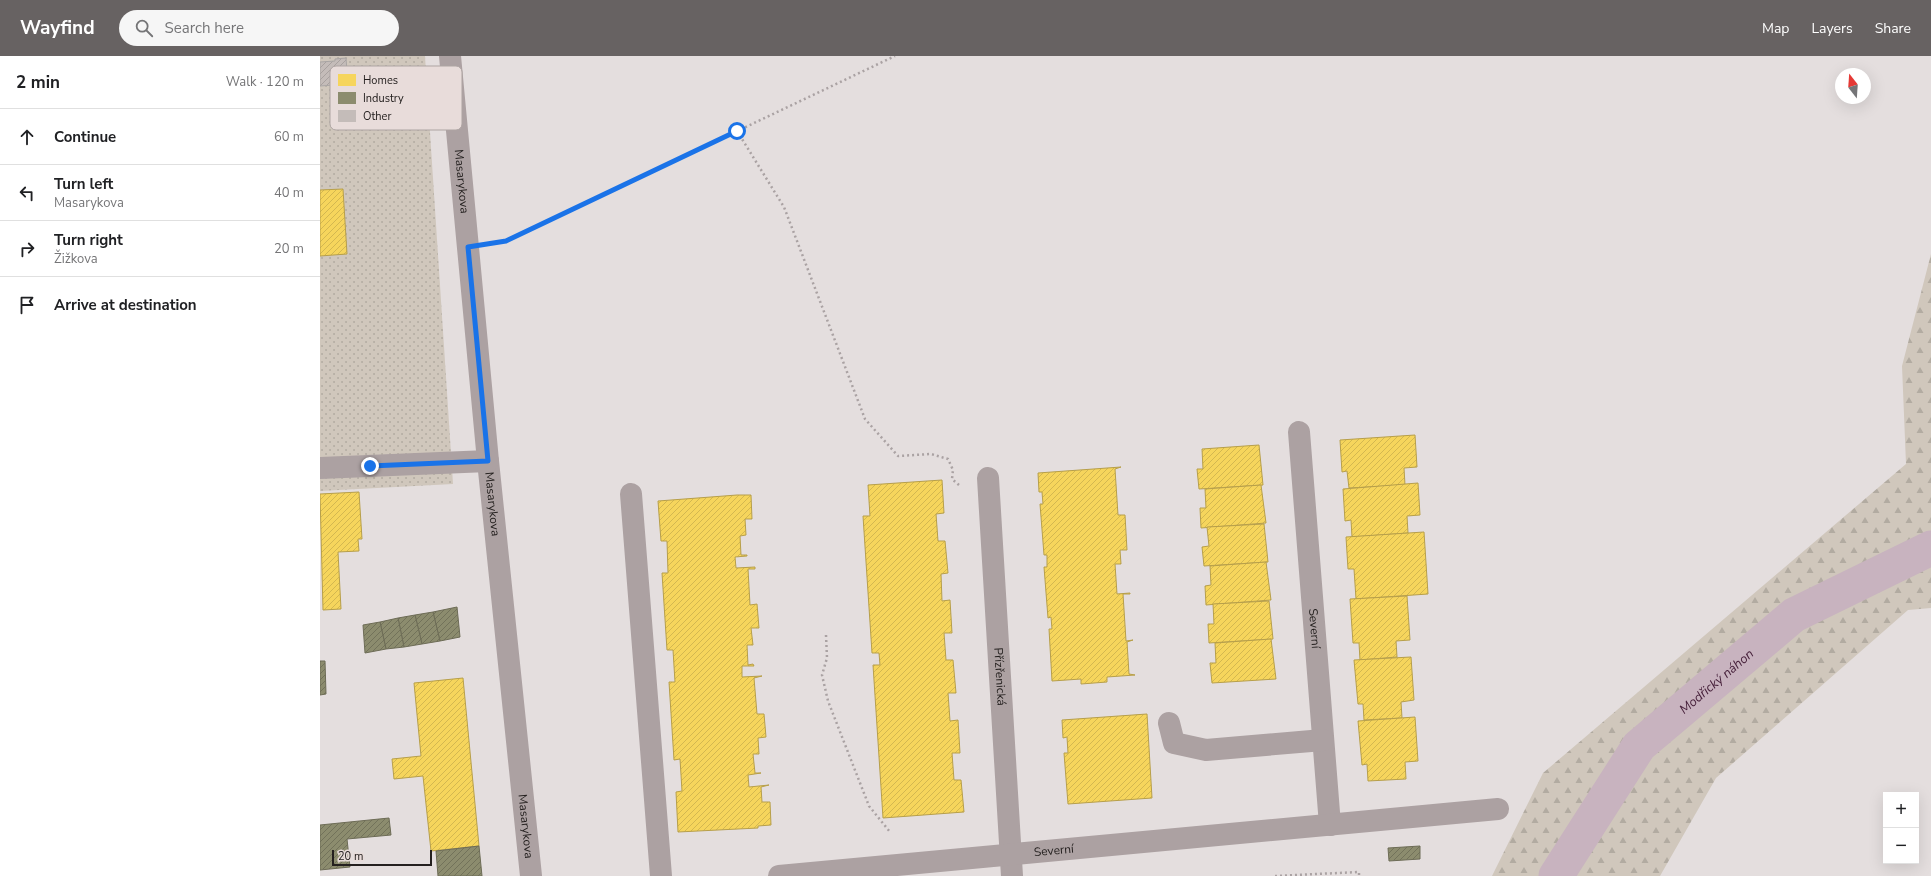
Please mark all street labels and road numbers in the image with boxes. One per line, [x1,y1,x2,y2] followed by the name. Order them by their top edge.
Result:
[451,149,473,214] street label: Masarykova
[481,471,504,537] street label: Masarykova
[1305,608,1324,650] street label: Severní
[990,647,1010,706] street label: Přízřenická
[515,793,537,859] street label: Masarykova
[1033,840,1076,860] street label: Severní

